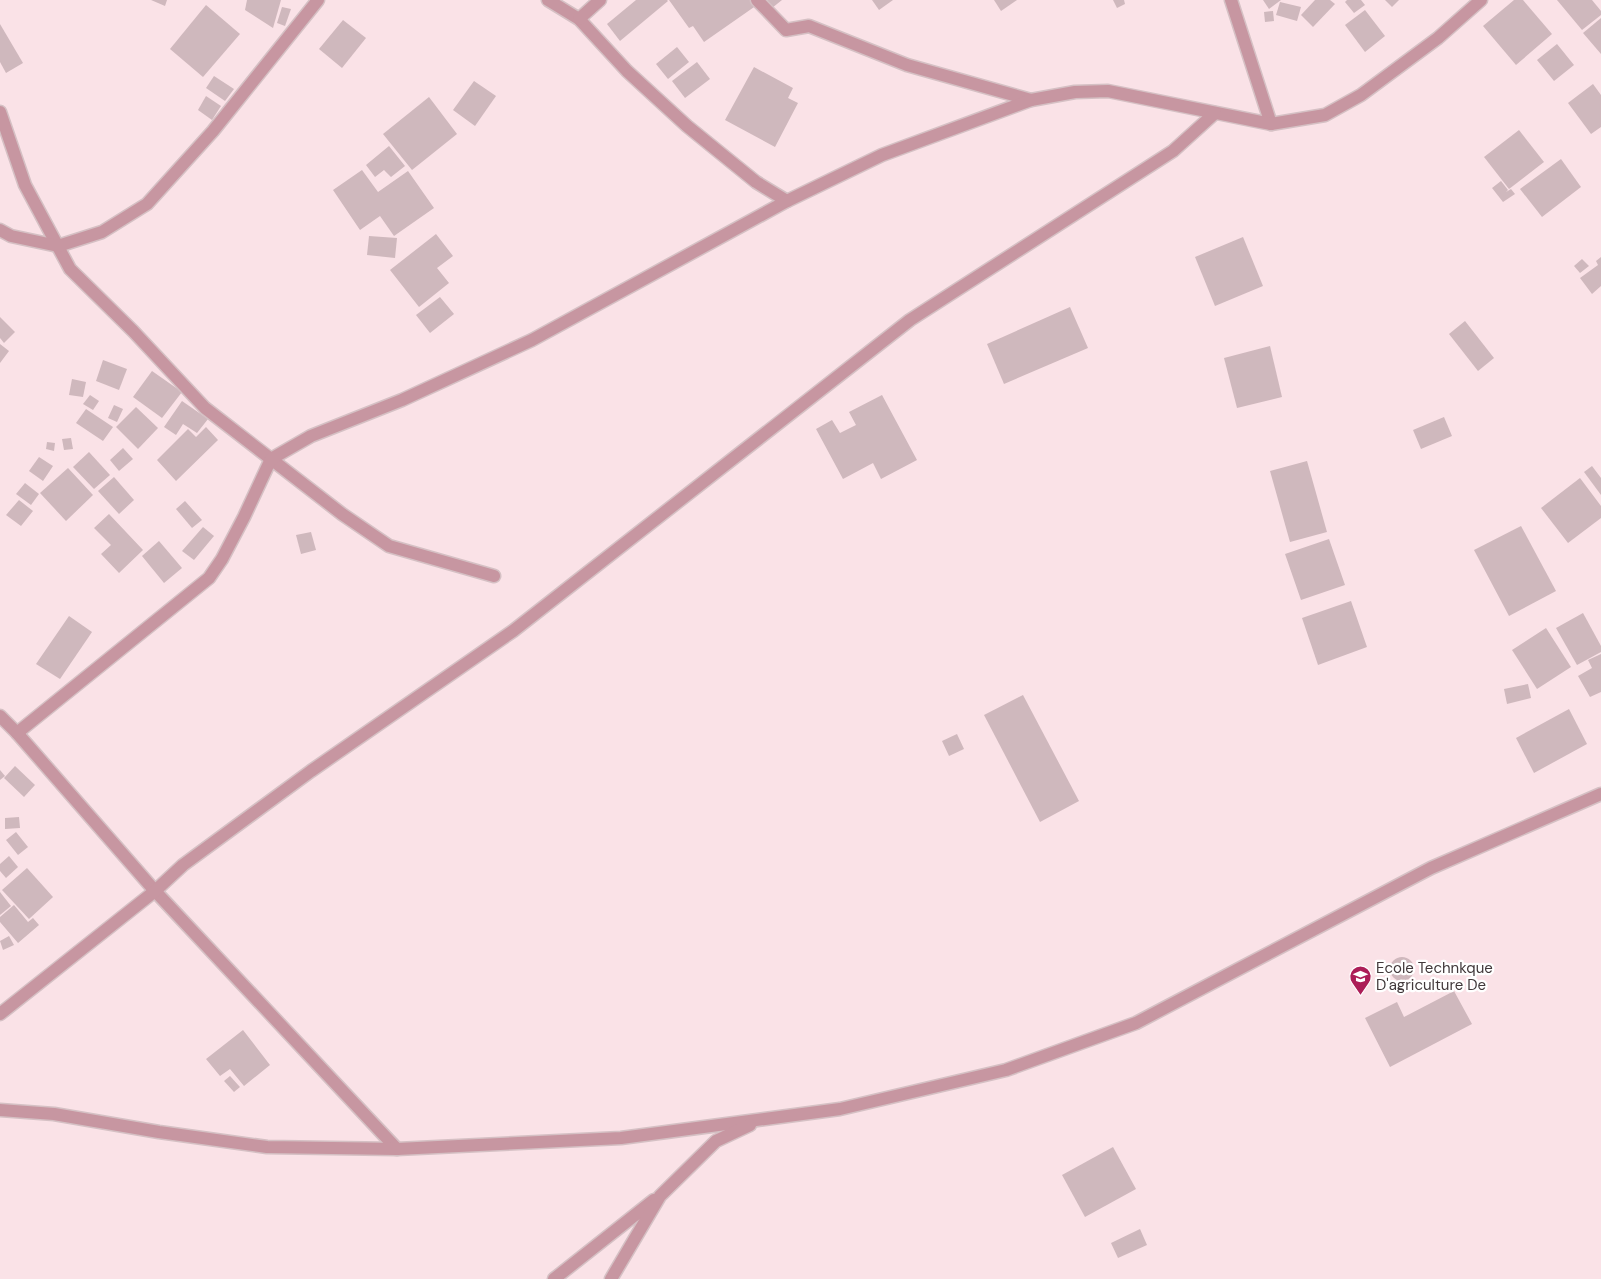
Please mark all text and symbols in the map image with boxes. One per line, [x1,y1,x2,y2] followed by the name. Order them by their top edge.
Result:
[1376,958,1493,995] place label: Ecole Technkque D'agriculture De
[1348,965,1372,996] school or university icon: Ecole Technkque D'agriculture De

